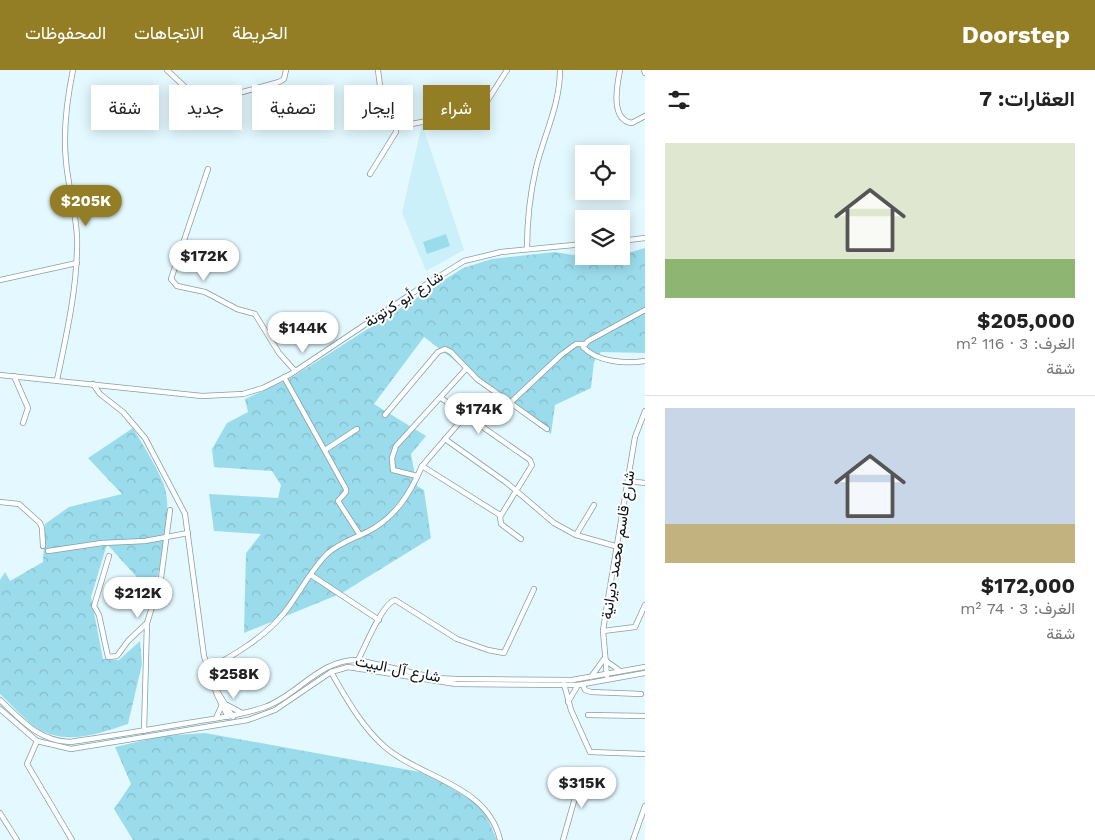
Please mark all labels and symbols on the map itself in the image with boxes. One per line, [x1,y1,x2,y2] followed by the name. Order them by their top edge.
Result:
[51,184,121,227] pin: $205K
[169,240,239,282] pin: $172K
[361,267,448,333] street label: شارع أبو كرتونة
[268,312,338,354] pin: $144K
[444,392,514,435] pin: $174K
[597,469,641,621] street label: شارع قاسم محمد ديرانية
[103,576,173,619] pin: $212K
[353,652,443,688] street label: شارع آل البيت
[199,658,269,700] pin: $258K
[547,766,617,809] pin: $315K

